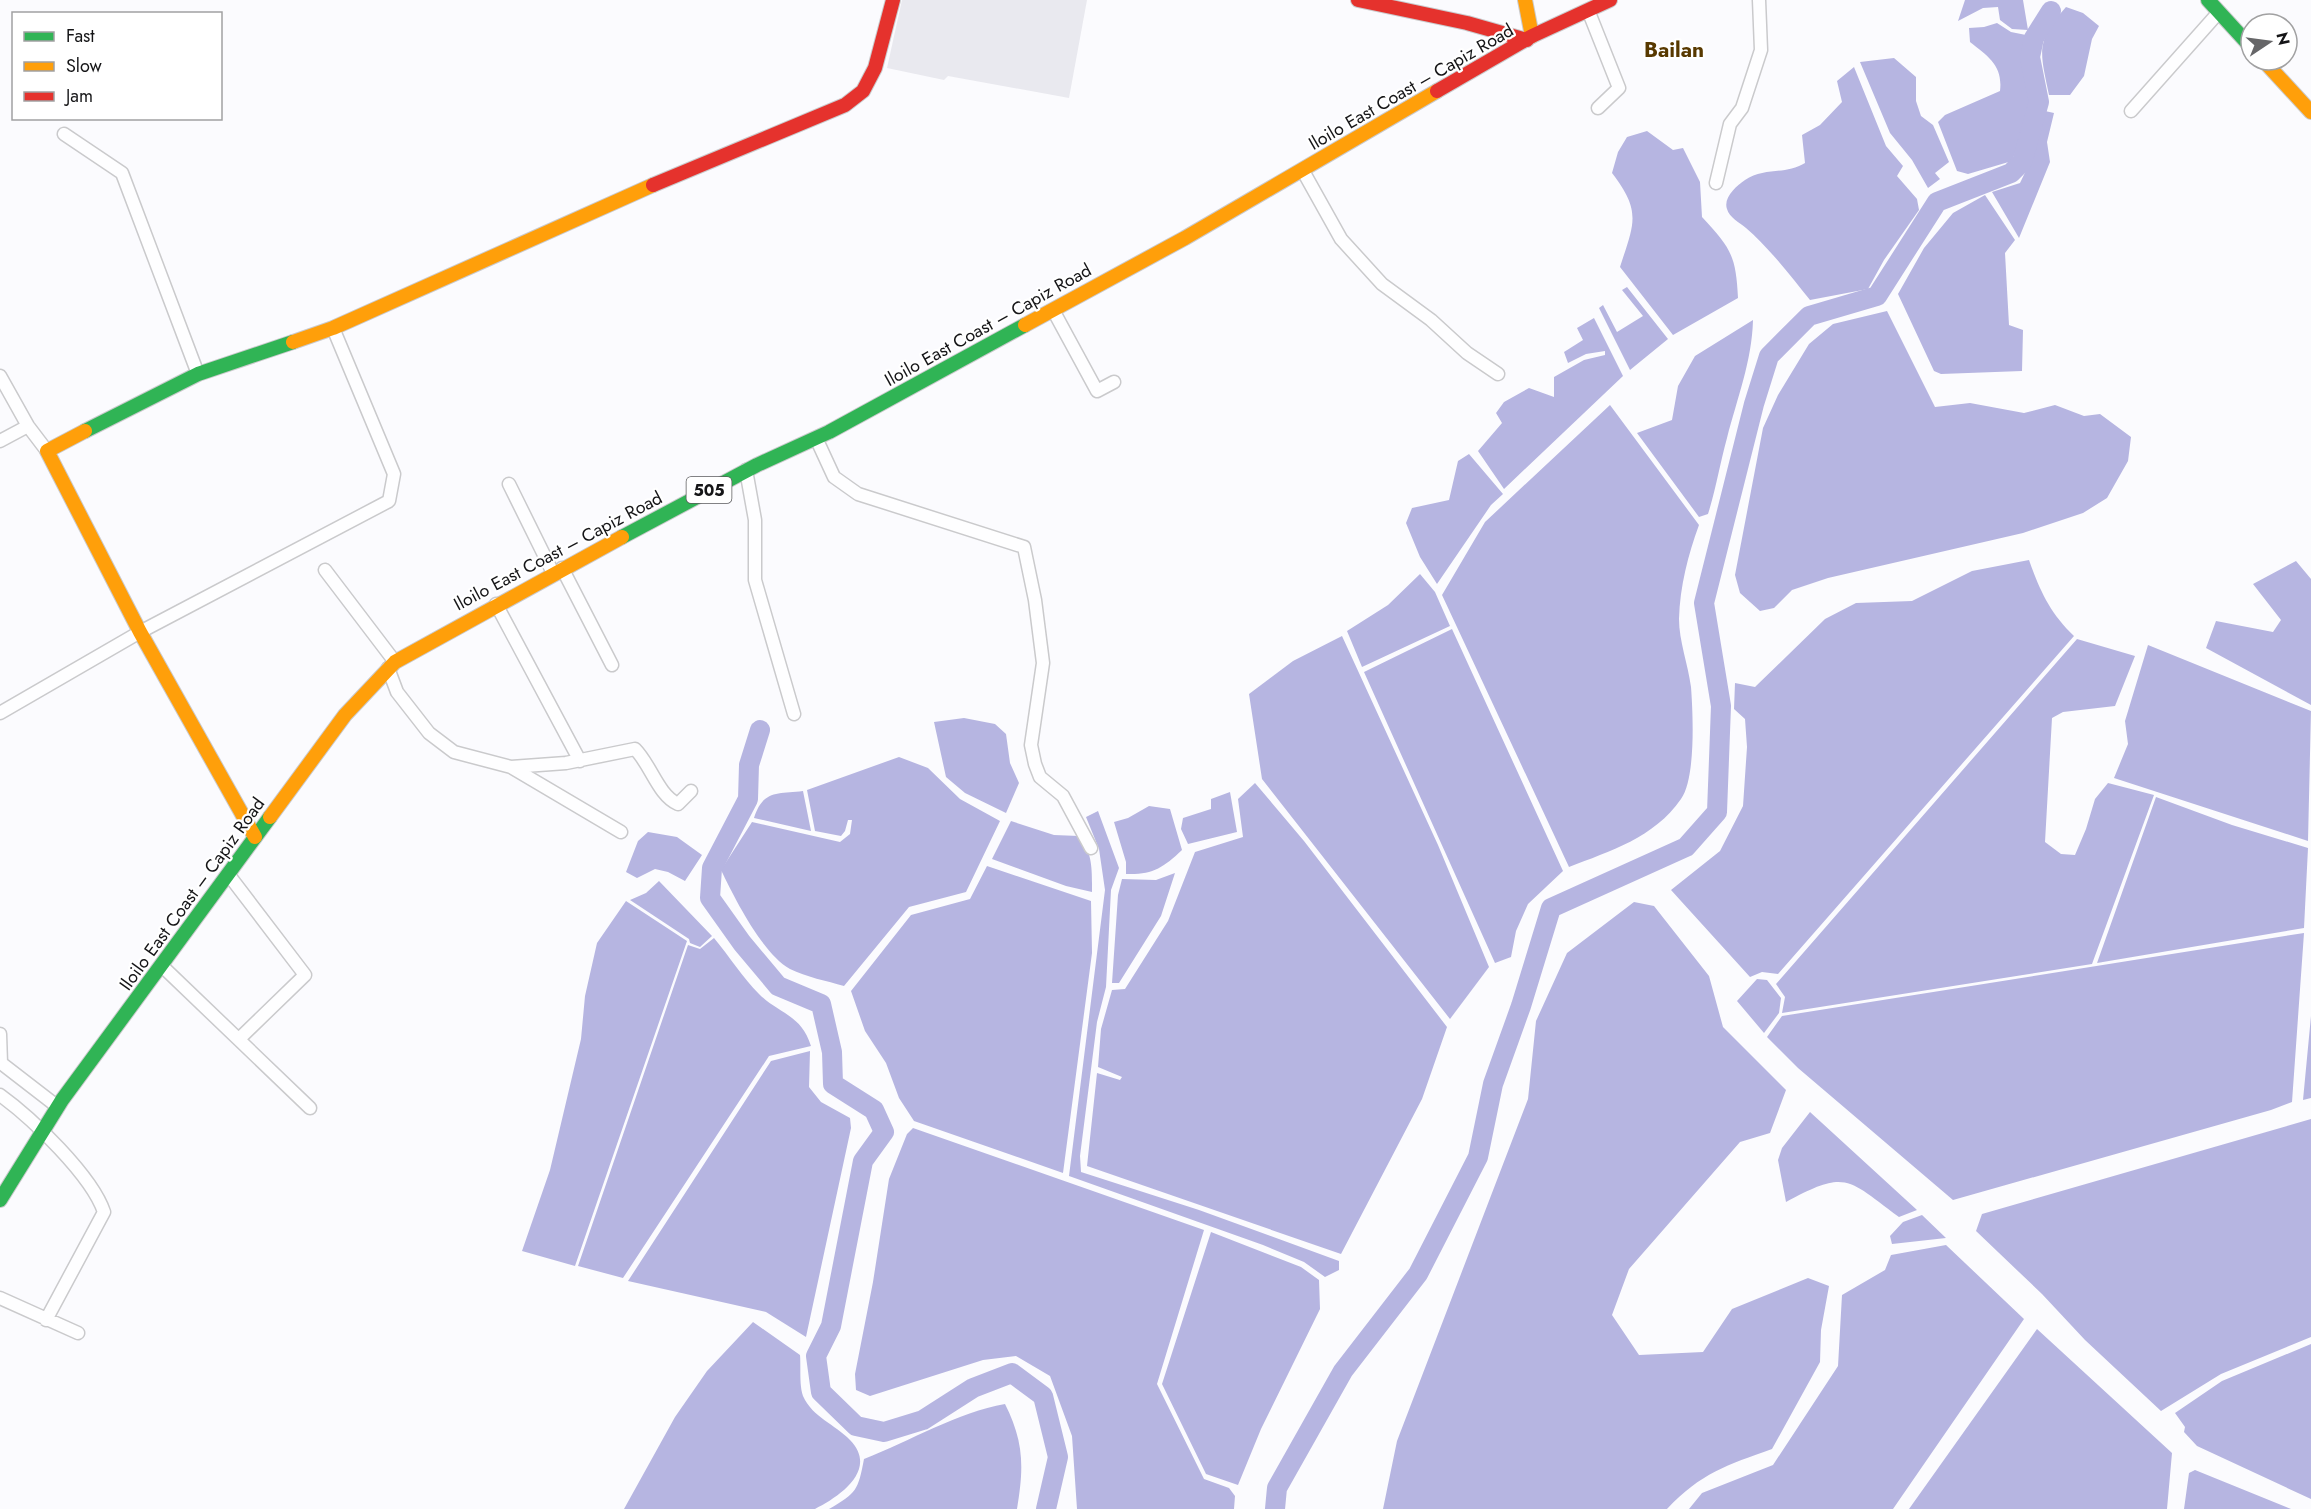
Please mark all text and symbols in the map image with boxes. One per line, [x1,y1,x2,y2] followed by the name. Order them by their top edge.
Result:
[12,12,222,120] legend
[2239,12,2299,72] north arrow
[1304,18,1518,156] street label: Iloilo East Coast – Capiz Road
[66,23,95,49] text: Fast
[2270,30,2296,48] text: N
[1644,35,1704,65] district label: Bailan
[66,53,103,79] text: Slow
[64,83,93,109] text: Jam
[880,257,1096,393] street label: Iloilo East Coast – Capiz Road
[686,477,732,503] road number: 505
[449,485,667,617] street label: Iloilo East Coast – Capiz Road
[113,792,271,996] street label: Iloilo East Coast – Capiz Road

